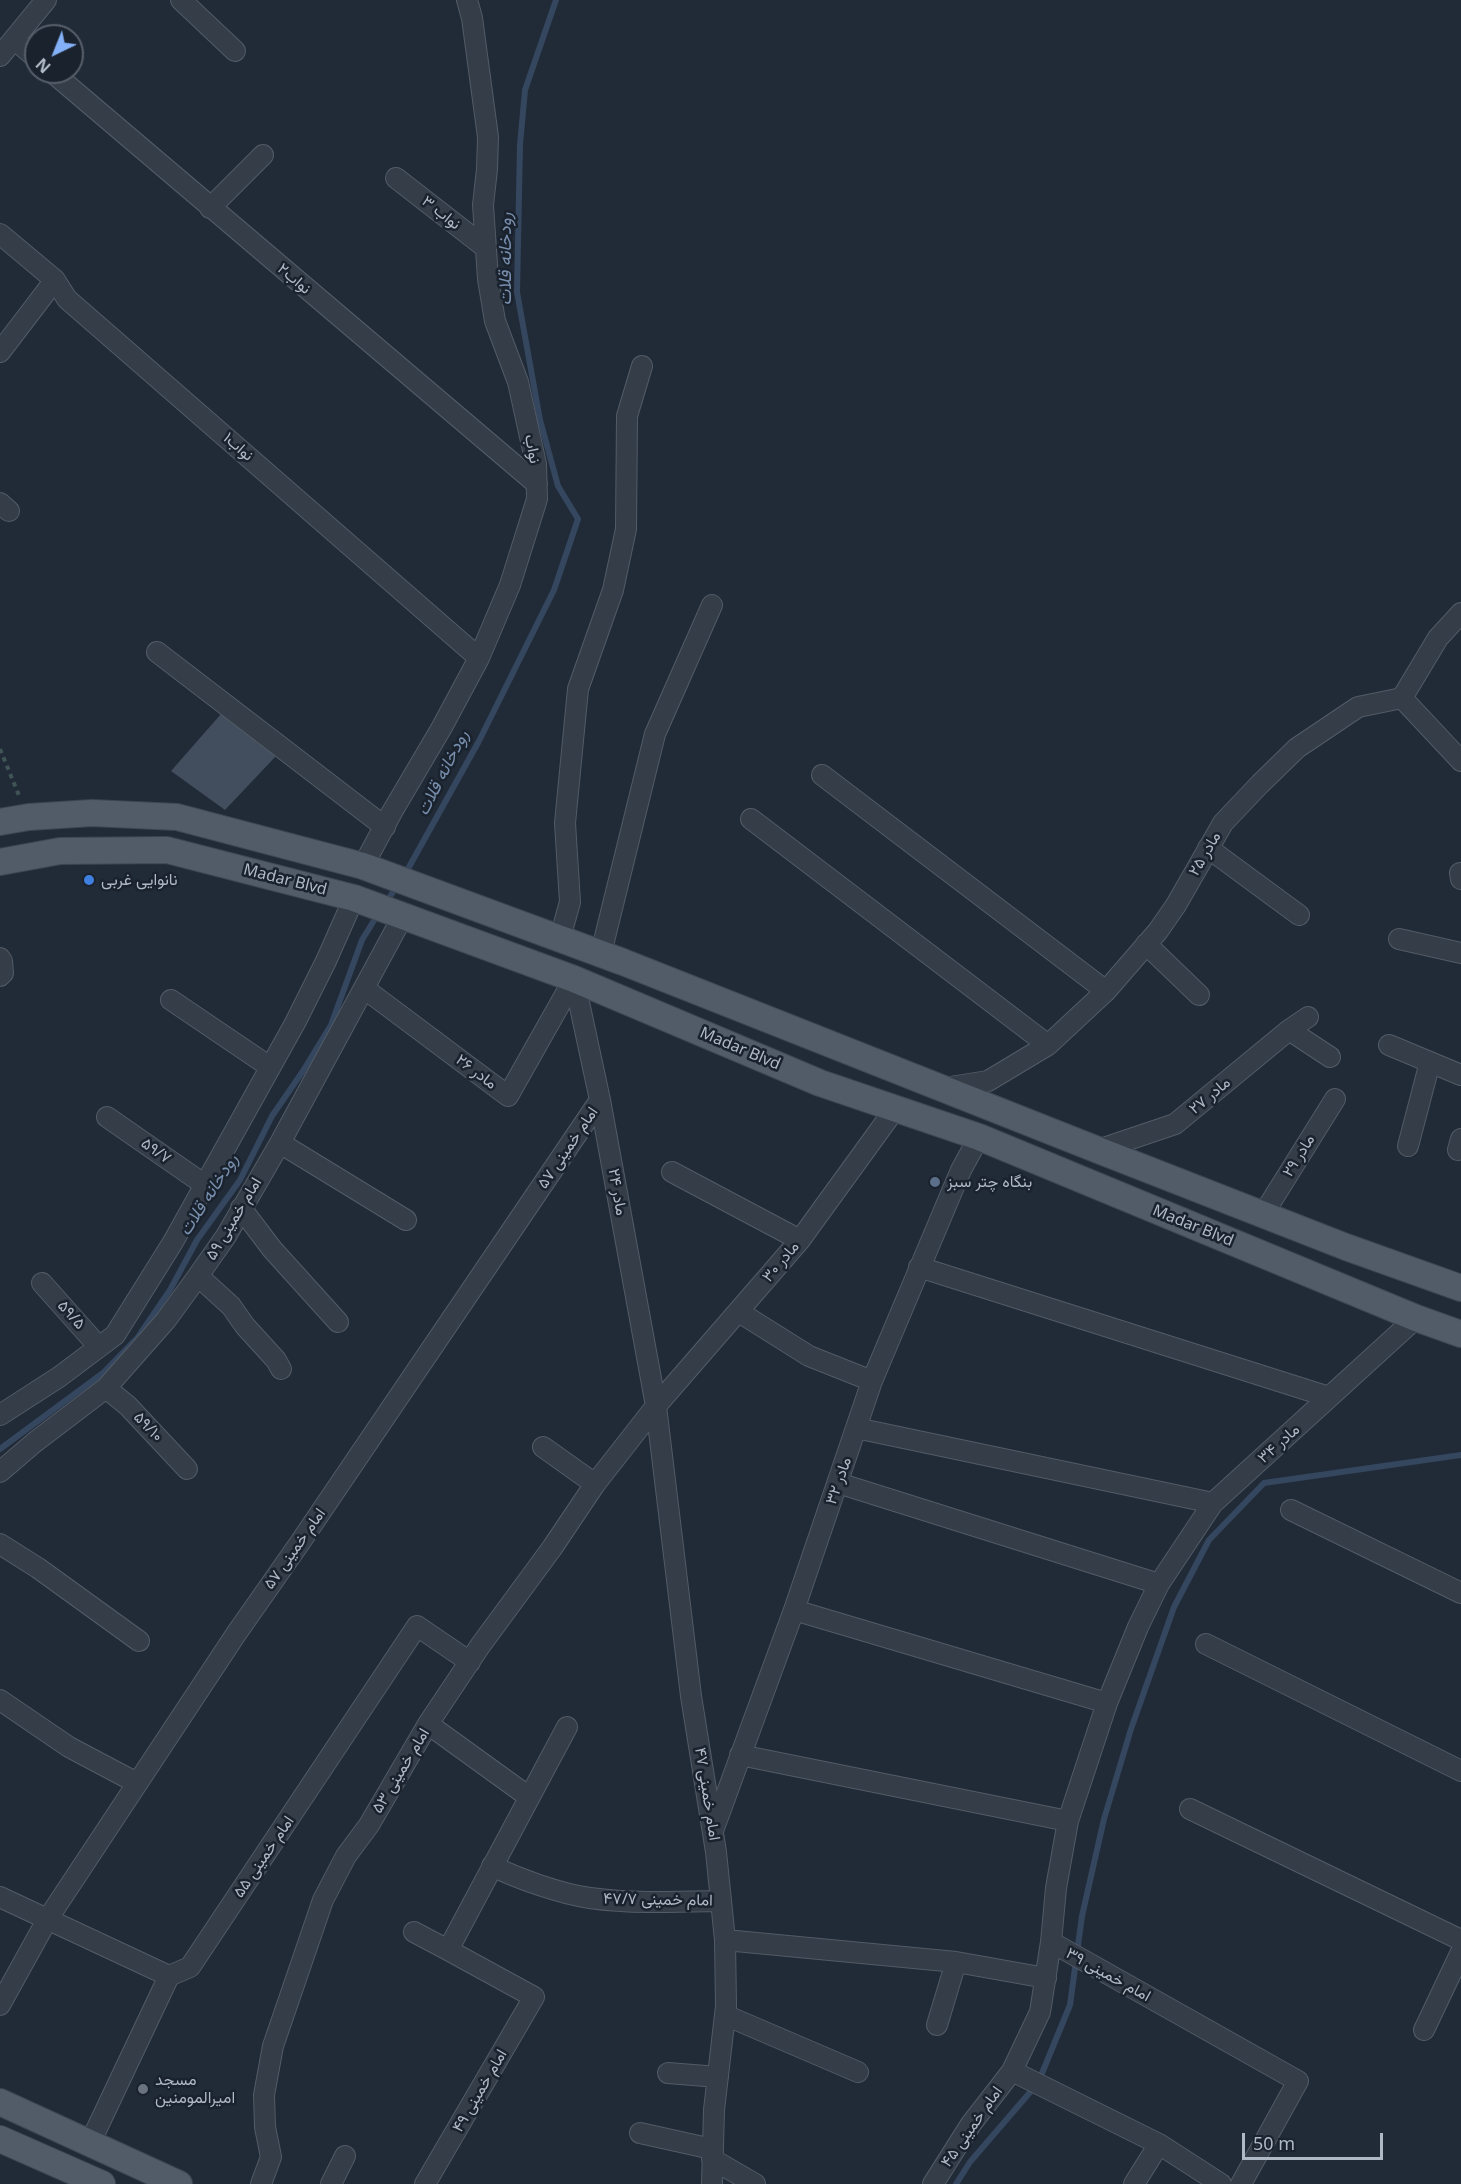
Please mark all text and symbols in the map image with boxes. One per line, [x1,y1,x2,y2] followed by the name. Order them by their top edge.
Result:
[24,24,84,84] north arrow
[31,53,55,78] text: N
[418,192,464,234] street label: نواب ۳
[495,212,517,306] water label: رودخانه قلات
[273,260,315,298] street label: نواب۲
[219,429,257,465] street label: نواب۱
[520,433,544,465] street label: نواب
[412,727,474,819] water label: رودخانه قلات
[1185,828,1225,880] street label: مادر ۲۵
[241,860,329,900] street label: Madar Blvd
[101,870,178,890] place label: نانوایی غربی
[82,873,96,887] marker: نانوایی غربی
[697,1023,783,1075] street label: Madar Blvd
[452,1050,500,1094] street label: مادر ۲۶
[1186,1073,1234,1119] street label: مادر ۲۷
[534,1103,602,1193] street label: امام خمینی ۵۷
[1279,1131,1319,1181] street label: مادر ۲۹
[137,1134,175,1168] street label: ۵۹/۷
[175,1150,243,1240] water label: رودخانه قلات
[603,1167,631,1217] street label: مادر ۲۴
[947,1172,1032,1192] place label: بنگاه چتر سبز
[202,1174,266,1264] street label: امام خمینی ۵۹
[928,1175,942,1189] marker: بنگاه چتر سبز
[1150,1201,1236,1251] street label: Madar Blvd
[758,1238,804,1286] street label: مادر ۳۰
[53,1296,89,1334] street label: ۵۹/۵
[129,1408,167,1446] street label: ۵۹/۱۰
[1254,1420,1304,1468] street label: مادر ۳۴
[822,1455,856,1507] street label: مادر ۳۲
[260,1505,330,1593] street label: امام خمینی ۵۷
[368,1725,434,1817] street label: امام خمینی ۵۳
[690,1746,724,1842] street label: امام خمینی ۴۷
[230,1812,298,1902] street label: امام خمینی ۵۵
[603,1889,713,1911] street label: امام خمینی ۴۷/۷
[1062,1944,1154,2006] street label: امام خمینی ۳۹
[449,2046,511,2136] street label: امام خمینی ۴۹
[155,2070,235,2108] place label: مسجد امیرالمومنین
[136,2082,150,2096] marker: مسجد امیرالمومنین
[937,2083,1007,2171] street label: امام خمینی ۴۵
[1245,2121,1386,2159] scale bar
[1253,2131,1295,2155] text: 50 m

